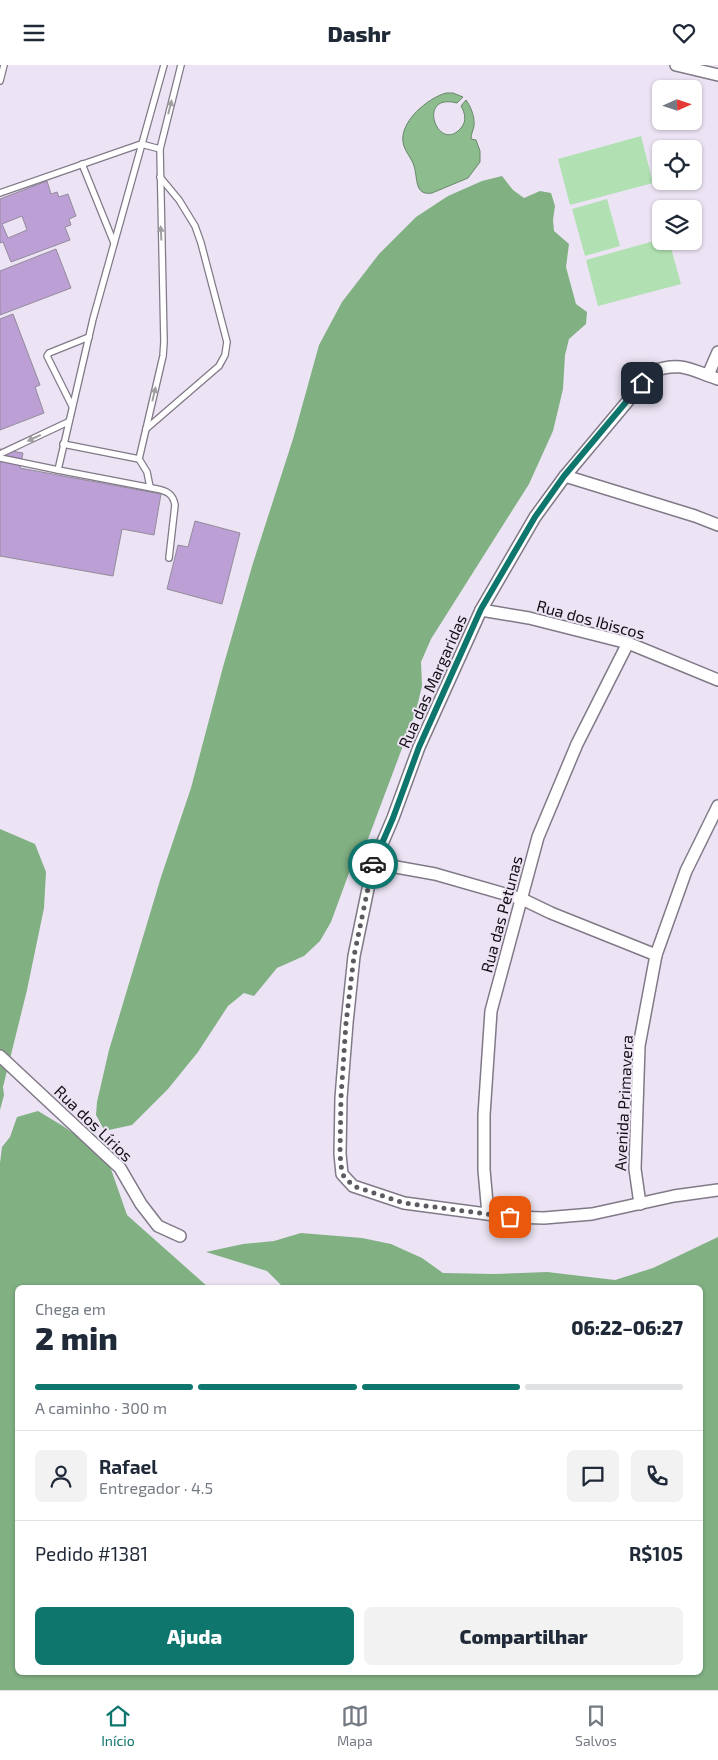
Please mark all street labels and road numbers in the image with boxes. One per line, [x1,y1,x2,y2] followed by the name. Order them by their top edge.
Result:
[535,595,647,643] street label: Rua dos Ibiscos
[394,611,470,751] street label: Rua das Margaridas
[476,853,526,975] street label: Rua das Petunas
[610,1034,636,1172] street label: Avenida Primavera
[51,1081,137,1165] street label: Rua dos Lírios

